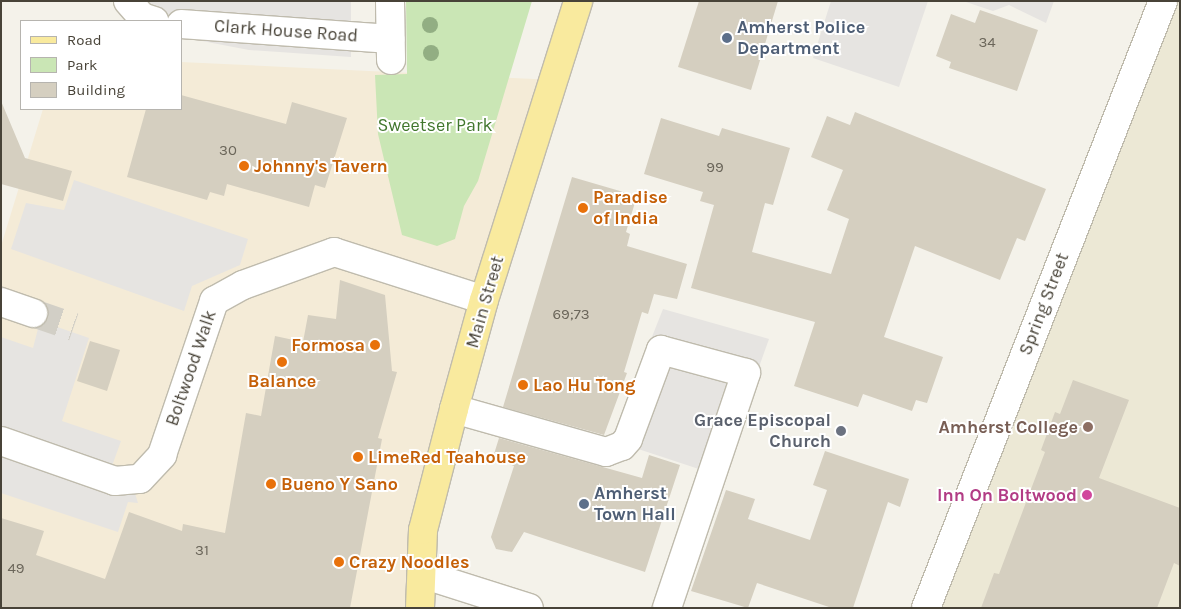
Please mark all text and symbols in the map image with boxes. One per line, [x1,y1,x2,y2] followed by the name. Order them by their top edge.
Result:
[213,15,359,47] street label: Clark House Road
[737,17,865,59] place label: Amherst Police Department
[20,20,182,110] legend
[67,31,102,49] text: Road
[721,32,733,44] marker: Amherst Police Department
[978,34,996,52] house number: 34
[67,56,97,74] text: Park
[67,81,125,99] text: Building
[377,114,493,136] park label: Sweetser Park
[219,142,237,160] house number: 30
[254,155,388,177] place label: Johnny's Tavern
[706,159,724,177] house number: 99
[238,160,250,172] marker: Johnny's Tavern
[593,187,668,230] place label: Paradise of India
[577,202,589,214] marker: Paradise of India
[1015,250,1073,358] street label: Spring Street
[462,253,508,351] street label: Main Street
[552,306,590,324] house number: 69;73
[161,307,221,429] street label: Boltwood Walk
[291,334,365,356] place label: Formosa
[369,339,381,351] marker: Formosa
[276,356,288,368] marker: Balance
[248,370,316,392] place label: Balance
[533,374,636,396] place label: Lao Hu Tong
[517,379,529,391] marker: Lao Hu Tong
[694,410,831,452] place label: Grace Episcopal Church
[939,416,1078,438] place label: Amherst College
[1082,421,1094,433] marker: Amherst College
[835,425,847,437] marker: Grace Episcopal Church
[368,446,526,468] place label: LimeRed Teahouse
[352,451,364,463] marker: LimeRed Teahouse
[281,473,398,495] place label: Bueno Y Sano
[265,478,277,490] marker: Bueno Y Sano
[594,483,676,526] place label: Amherst Town Hall
[937,484,1077,506] place label: Inn On Boltwood
[1081,489,1093,501] marker: Inn On Boltwood
[578,498,590,510] marker: Amherst Town Hall
[195,542,209,560] house number: 31
[349,551,469,573] place label: Crazy Noodles
[333,556,345,568] marker: Crazy Noodles
[7,560,25,578] house number: 49

